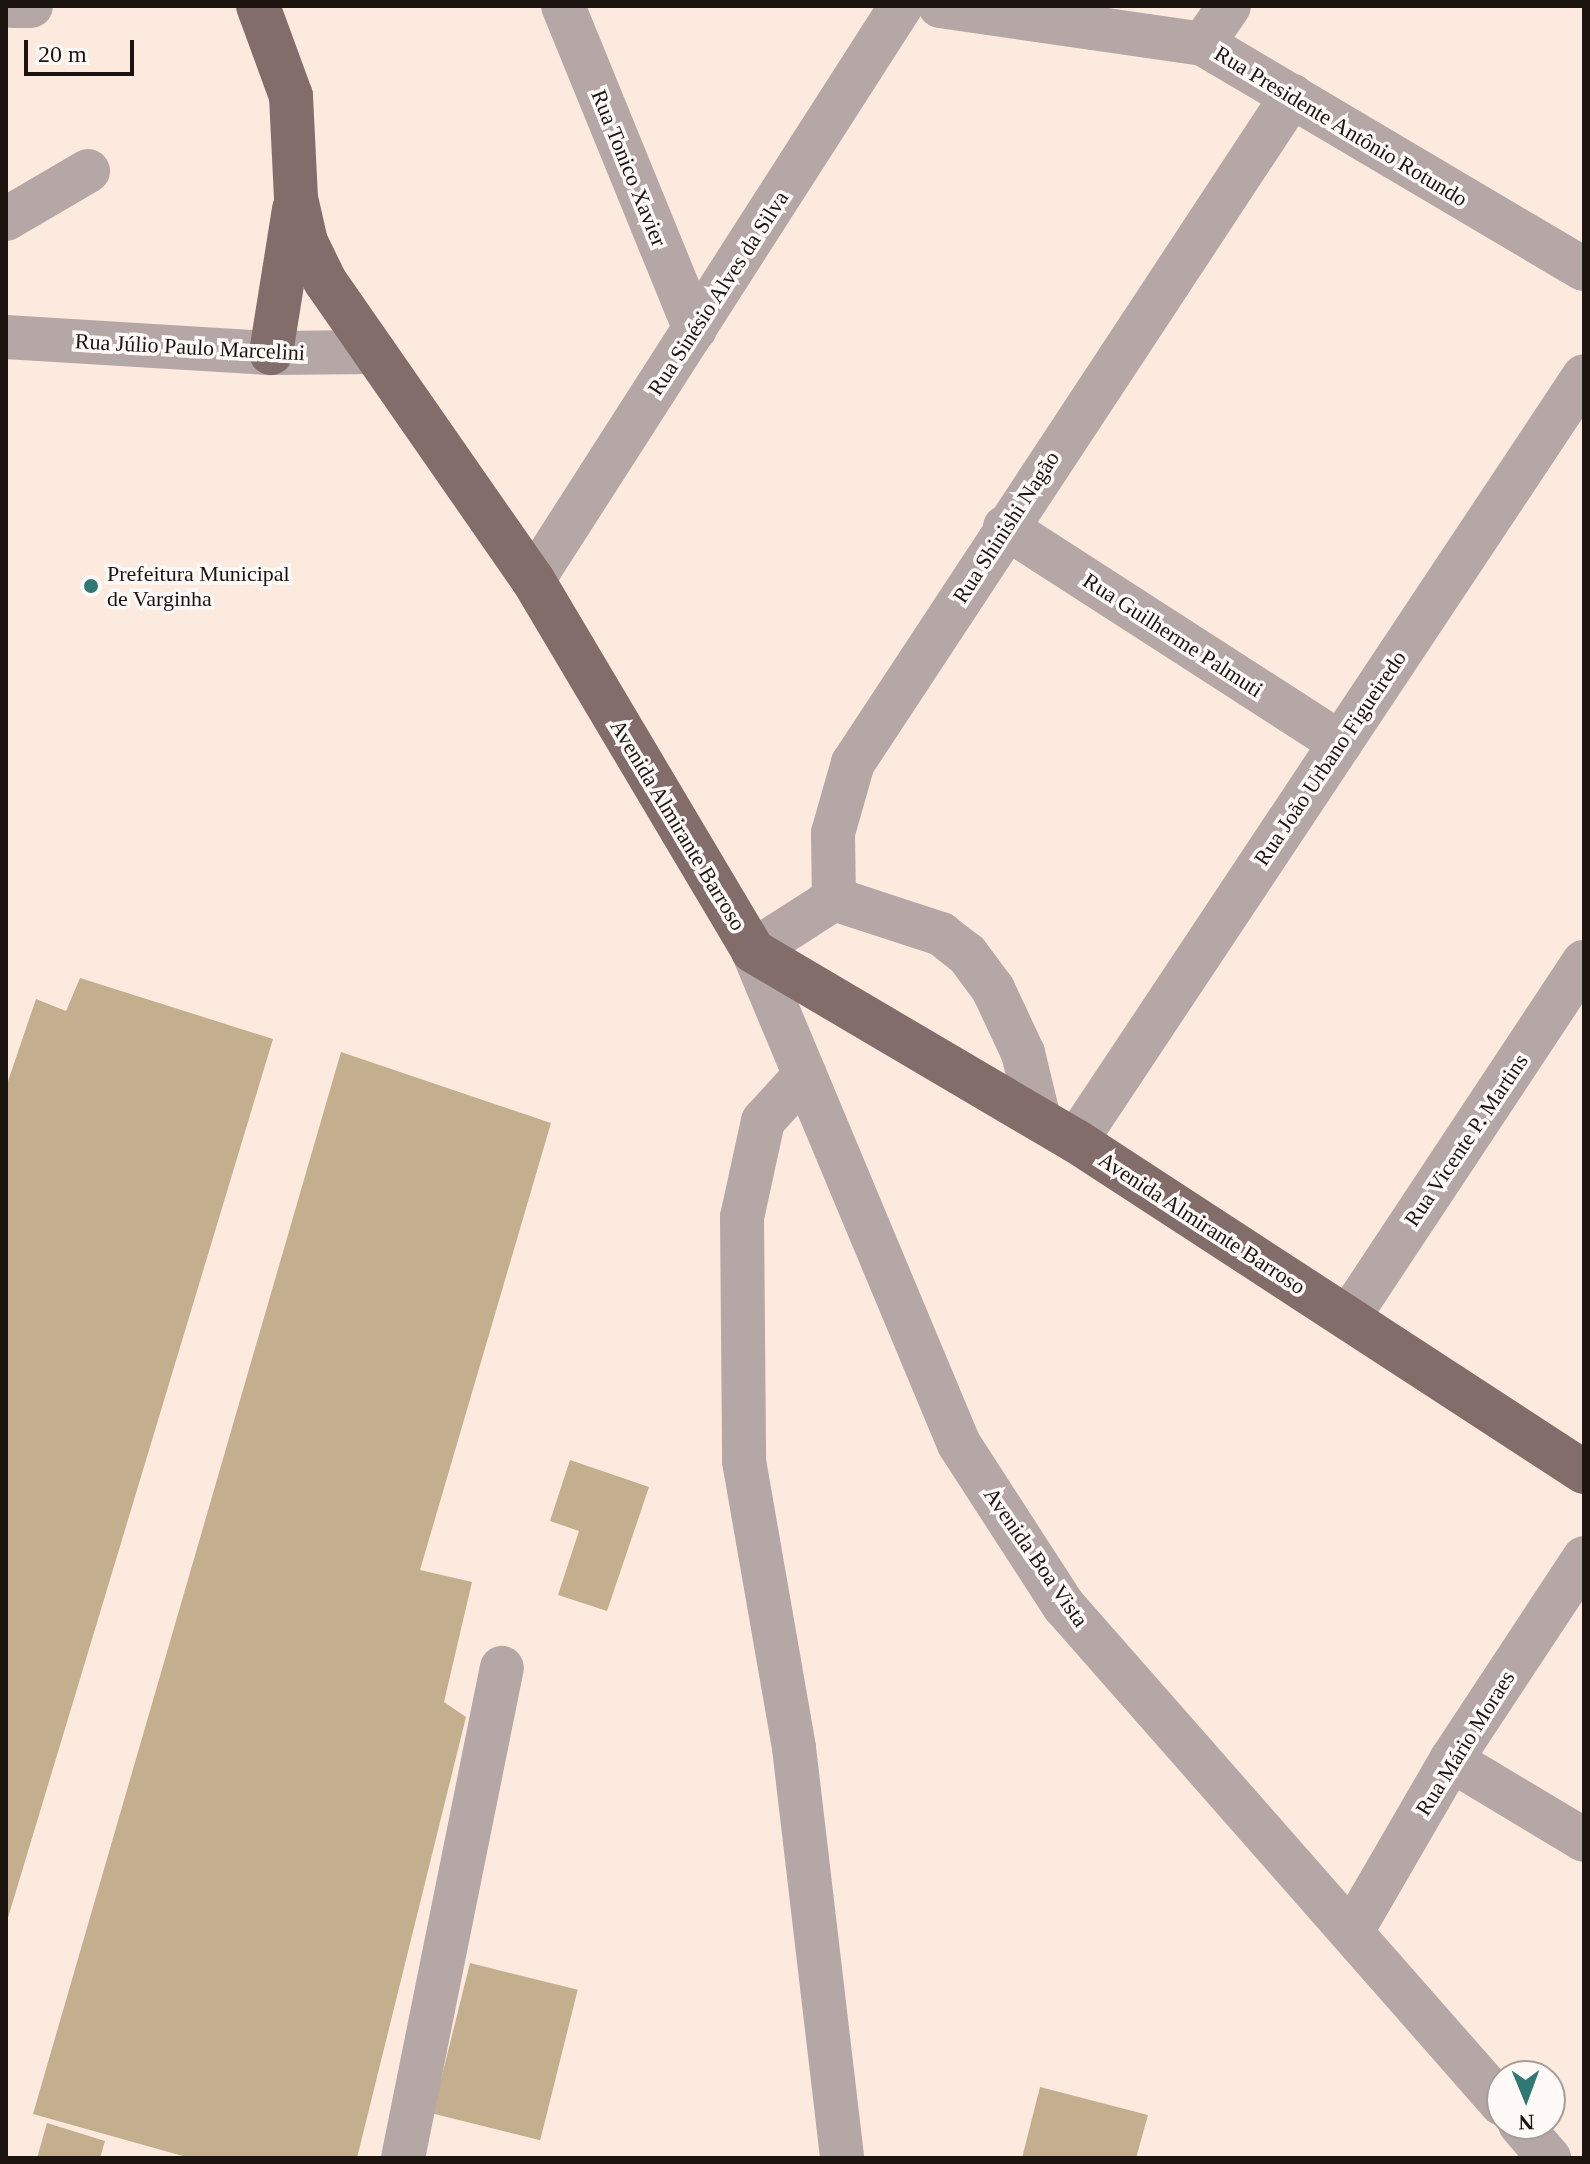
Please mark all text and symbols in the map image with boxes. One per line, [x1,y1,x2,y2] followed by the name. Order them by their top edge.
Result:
[28,24,138,74] scale bar
[1209,40,1473,212] street label: Rua Presidente Antônio Rotundo
[38,41,87,67] text: 20 m
[585,86,673,250] street label: Rua Tonico Xavier
[642,185,794,401] street label: Rua Sinésio Alves da Silva
[74,328,306,366] street label: Rua Júlio Paulo Marcelini
[947,446,1065,608] street label: Rua Shinishi Nagão
[107,560,290,612] place label: Prefeitura Municipal de Varginha
[1078,567,1268,703] street label: Rua Guilherme Palmuti
[82,577,100,595] marker: Prefeitura Municipal de Varginha
[1248,646,1412,870] street label: Rua João Urbano Figueiredo
[604,714,752,936] street label: Avenida Almirante Barroso
[1398,1049,1534,1231] street label: Rua Vicente P. Martins
[1093,1146,1311,1300] street label: Avenida Almirante Barroso
[978,1482,1094,1632] street label: Avenida Boa Vista
[1410,1666,1520,1820] street label: Rua Mário Moraes
[1486,2060,1566,2140] north arrow
[1518,2110,1535,2135] text: N

